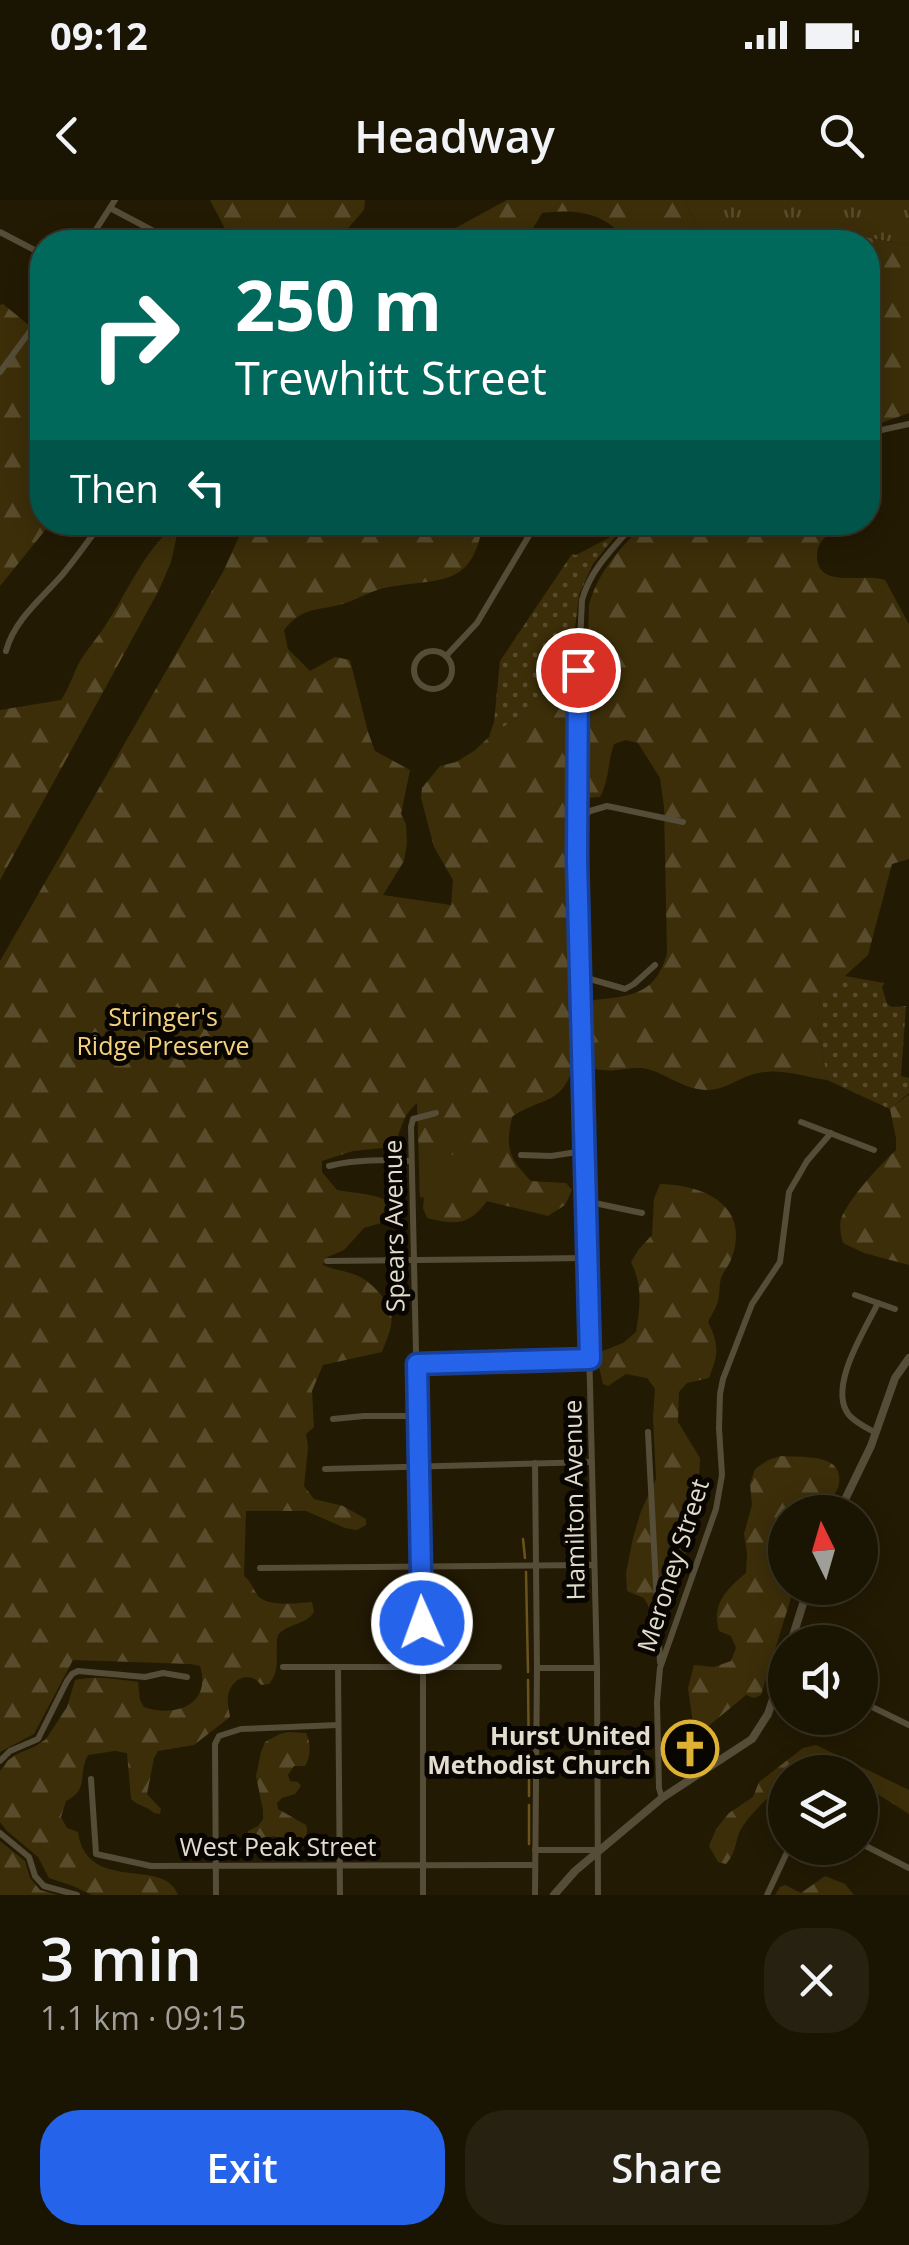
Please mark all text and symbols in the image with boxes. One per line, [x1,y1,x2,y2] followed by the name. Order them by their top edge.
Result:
[50,9,148,61] text: 09:12
[354,105,555,166] text: Headway
[40,108,95,163] icon: back
[814,108,869,163] icon: search
[235,256,442,352] text: 250 m
[70,270,200,400] icon: right
[235,347,547,408] text: Trewhitt Street
[179,460,234,515] icon: left
[70,462,159,514] text: Then
[536,628,621,713] pin
[551,643,606,698] icon: arrive
[76,999,250,1062] park label: Stringer's Ridge Preserve
[374,1139,412,1313] street label: Spears Avenue
[554,1399,592,1601] street label: Hamilton Avenue
[628,1474,716,1656] street label: Meroney Street
[768,1495,878,1605] north arrow
[768,1495,878,1865] map controls
[370,1571,474,1675] position arrow
[768,1625,878,1735] button: sound
[427,1718,651,1781] place label: Hurst United Methodist Church
[660,1719,720,1779] church icon: Hurst United Methodist Church
[768,1755,878,1865] button: layers
[180,1829,377,1863] street label: West Peak Street
[40,1917,202,1999] text: 3 min
[764,1928,869,2033] button: close
[40,1996,246,2039] text: 1.1 km · 09:15
[40,2110,445,2225] button: Exit
[465,2110,869,2225] button: Share

